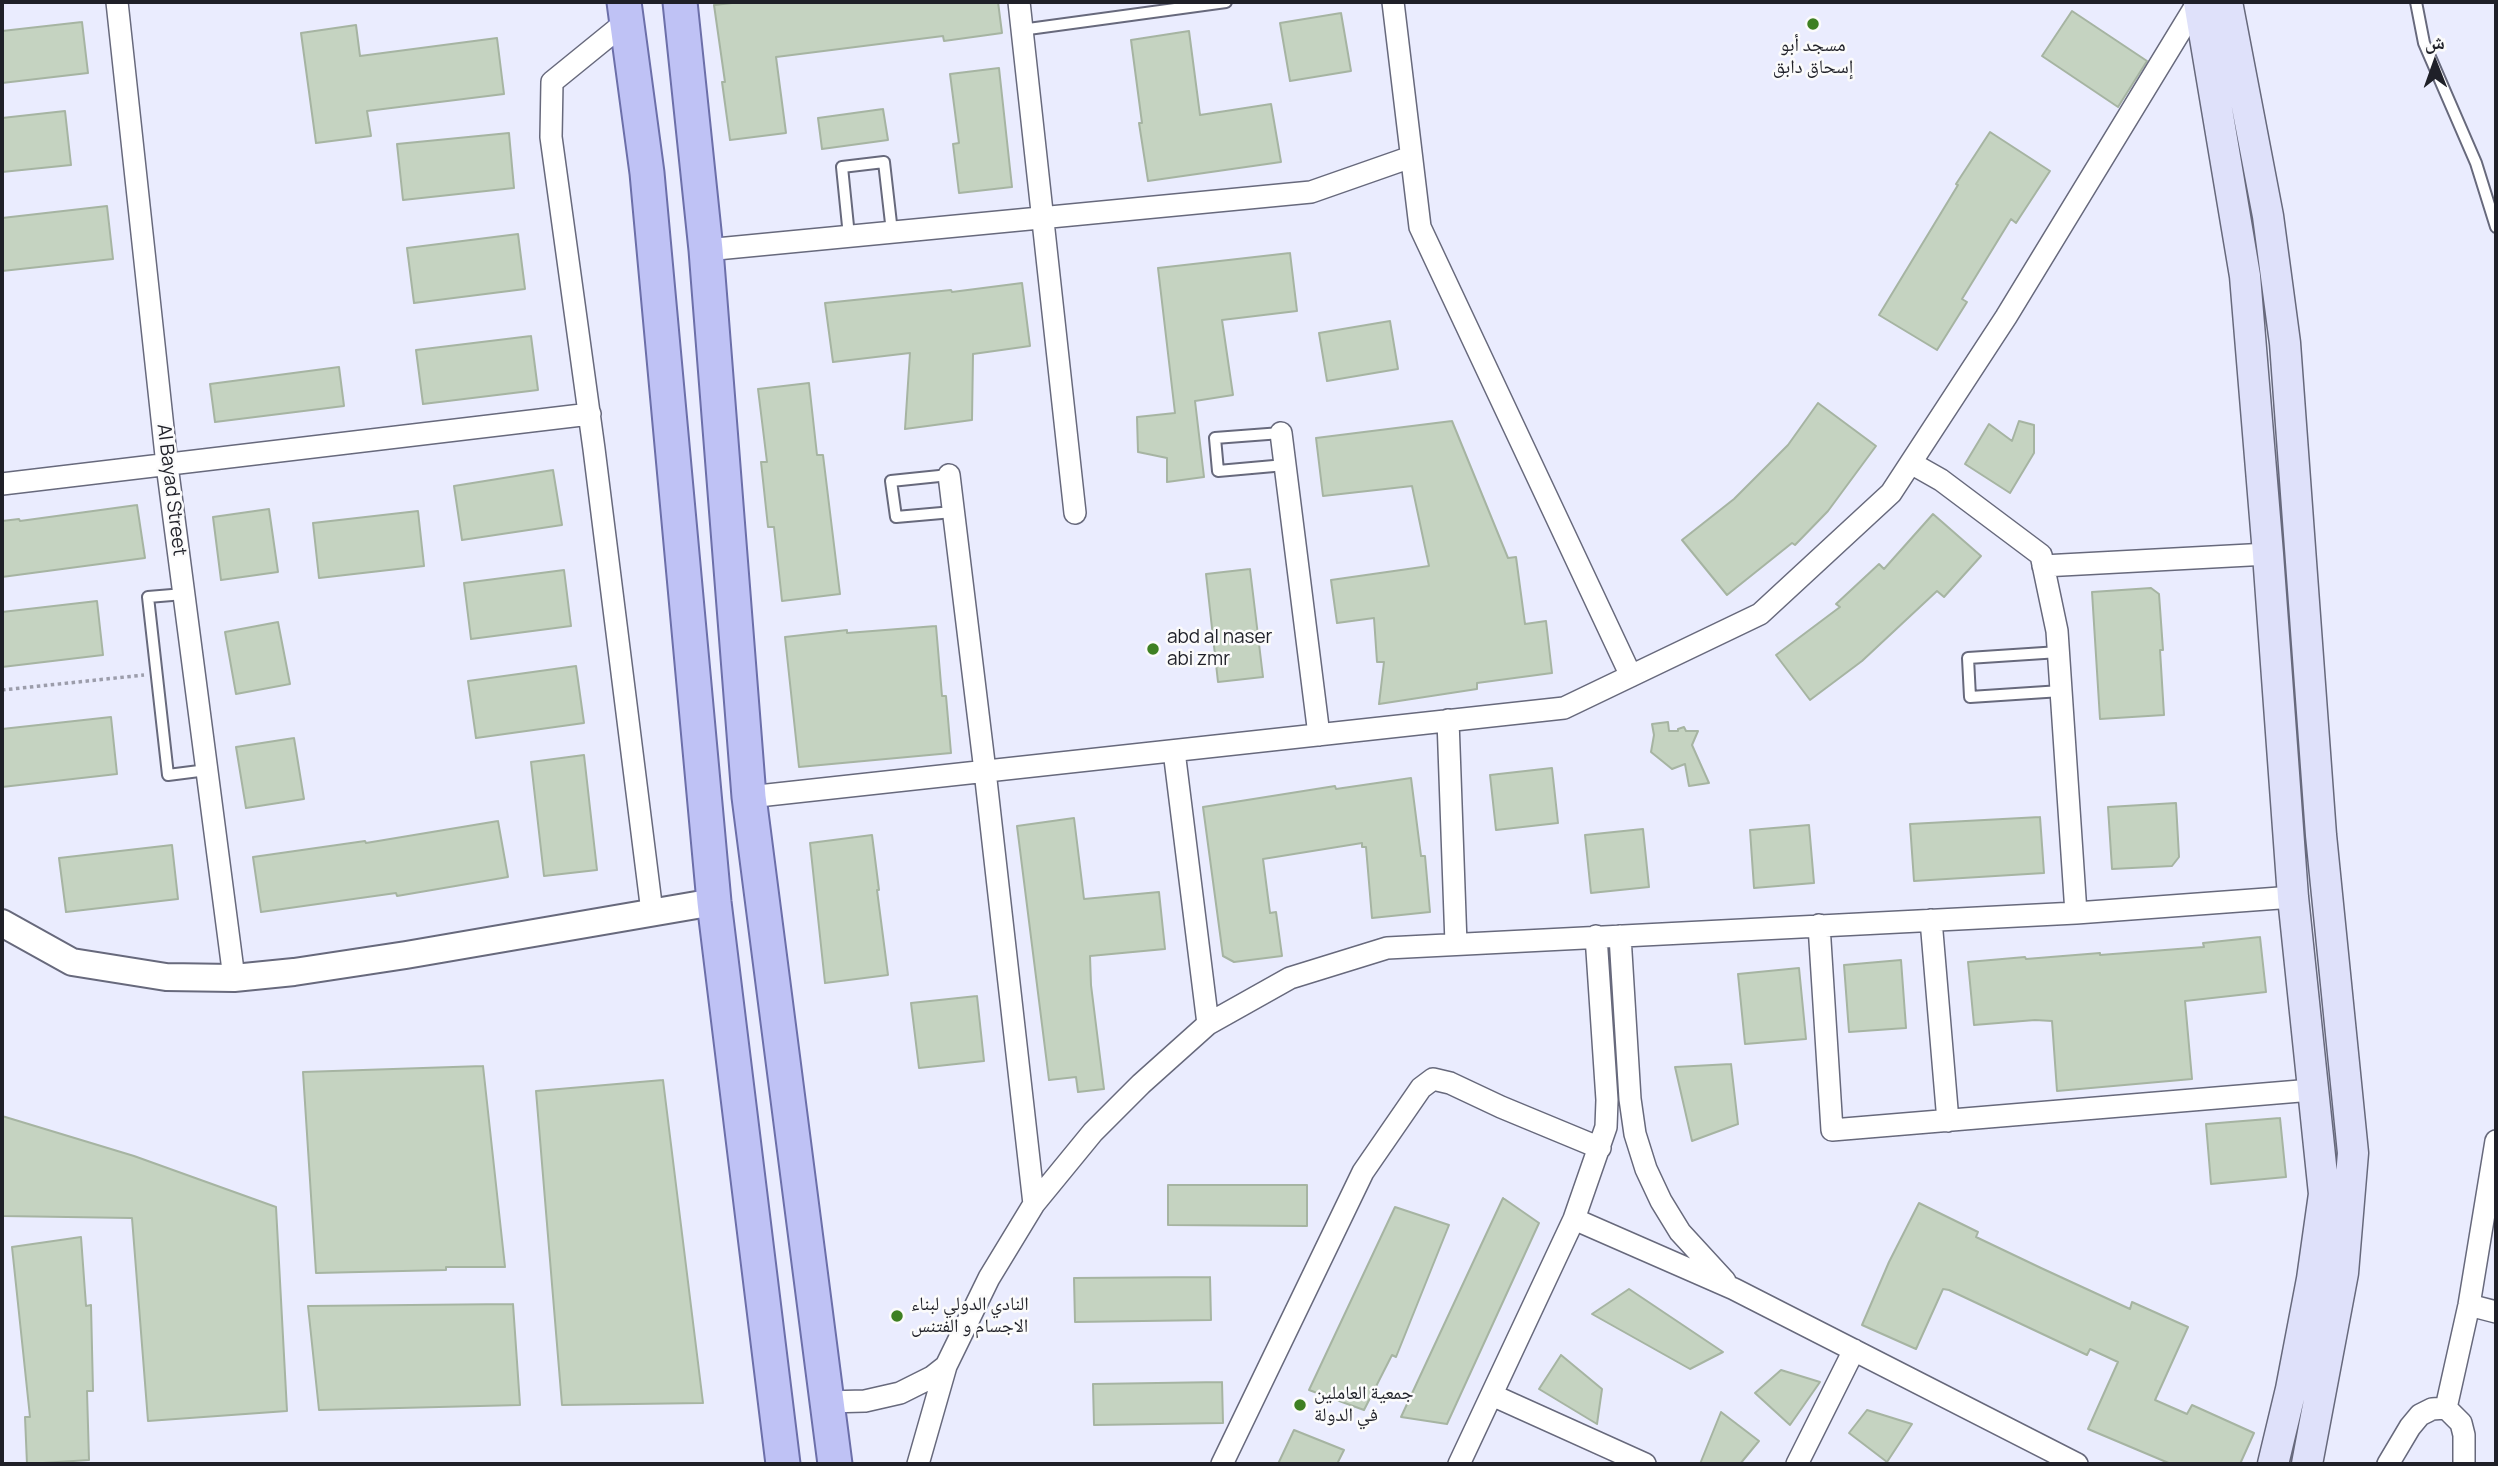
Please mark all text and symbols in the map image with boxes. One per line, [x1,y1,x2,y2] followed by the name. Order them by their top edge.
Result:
[1805,16,1821,32] marker: مسجد أبو إسحاق دابق
[2400,28,2470,98] north arrow
[2424,29,2445,55] text: ش
[1773,35,1853,79] place label: مسجد أبو إسحاق دابق
[152,423,190,557] street label: Al Bayad Street
[1167,627,1272,671] place label: abd al naser abi zmr
[1145,641,1161,657] marker: abd al naser abi zmr
[911,1294,1029,1338] place label: النادي الدولي لبناء الاجسام و الفتنس
[889,1308,905,1324] marker: النادي الدولي لبناء الاجسام و الفتنس
[1314,1383,1414,1427] place label: جمعية العاملين في الدولة
[1292,1397,1308,1413] marker: جمعية العاملين في الدولة

